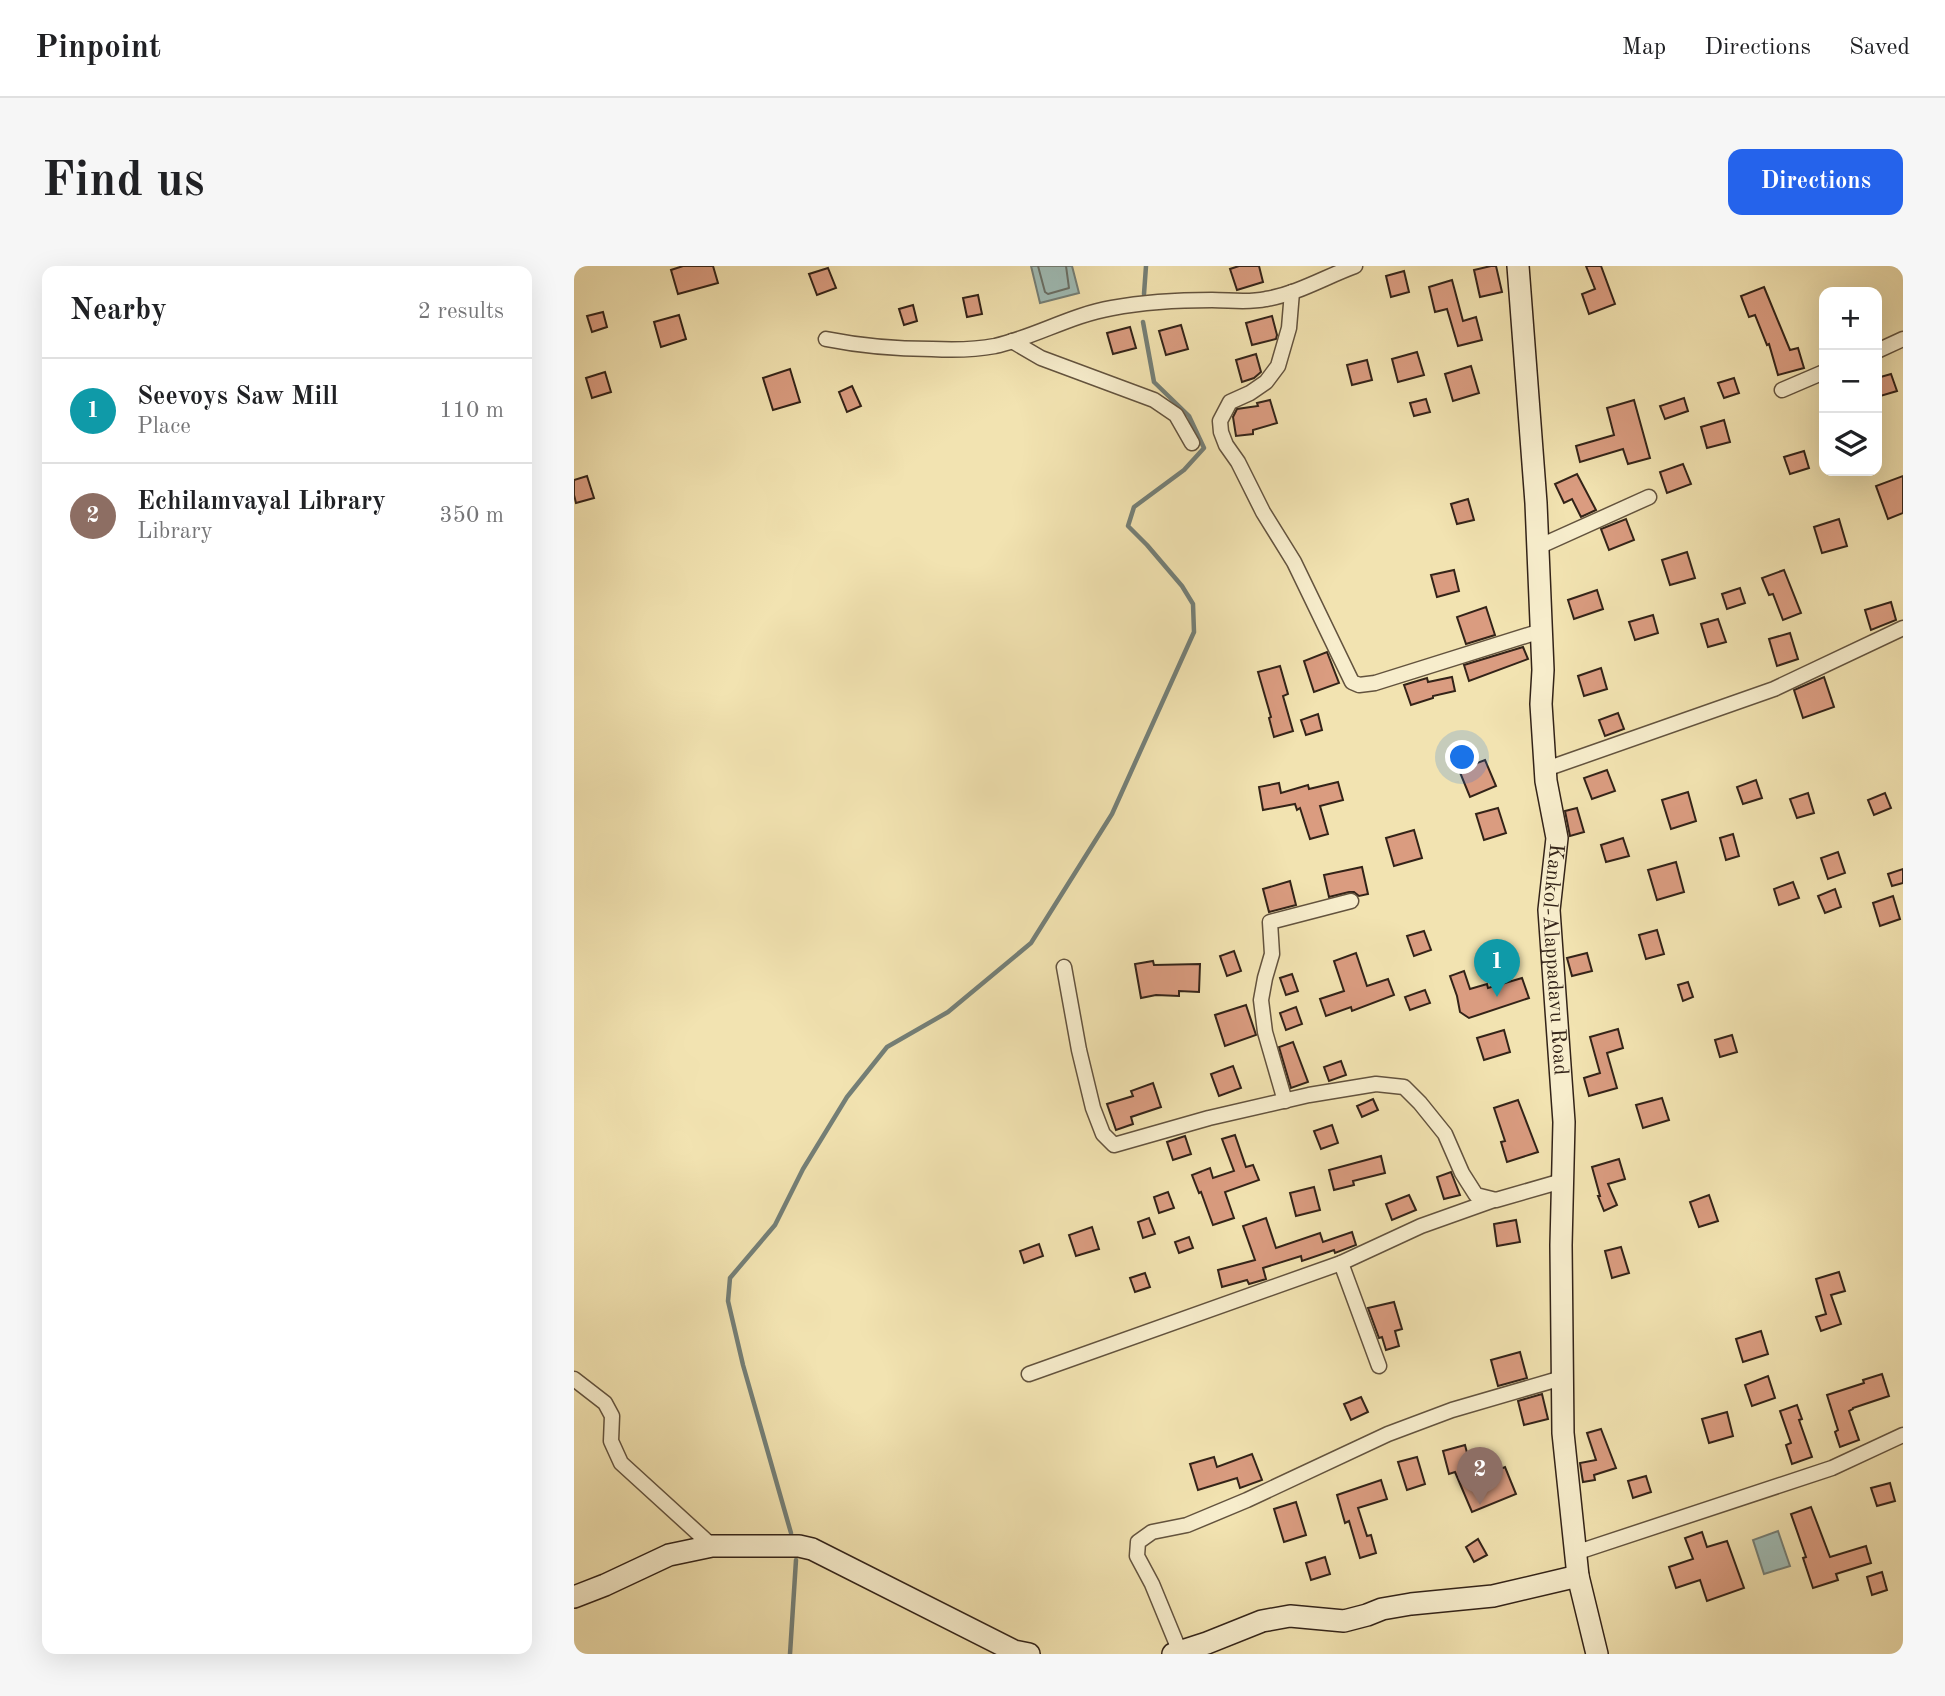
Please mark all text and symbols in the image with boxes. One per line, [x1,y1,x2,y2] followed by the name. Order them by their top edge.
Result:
[35,32,161,65] text: Pinpoint
[1622,36,1666,60] text: Map
[1704,36,1811,60] text: Directions
[1849,36,1910,60] text: Saved
[1728,149,1903,215] button: Directions
[42,158,205,207] text: Find us
[1819,287,1882,476] map controls
[1819,287,1882,350] button: +
[70,296,167,326] text: Nearby
[418,300,504,323] text: 2 results
[1819,350,1882,413] button: −
[137,384,338,410] text: Seevoys Saw Mill
[86,399,100,422] text: 1
[439,399,504,422] text: 110 m
[1819,413,1882,476] button: layers
[137,415,191,438] text: Place
[137,489,386,515] text: Echilamvayal Library
[86,504,100,527] text: 2
[439,504,504,527] text: 350 m
[137,520,213,543] text: Library
[1445,740,1479,774] your location
[1538,843,1571,1076] street label: Kankol-Alappadavu Road
[1474,939,1520,997] pin: 1
[1457,1447,1503,1505] pin: 2

